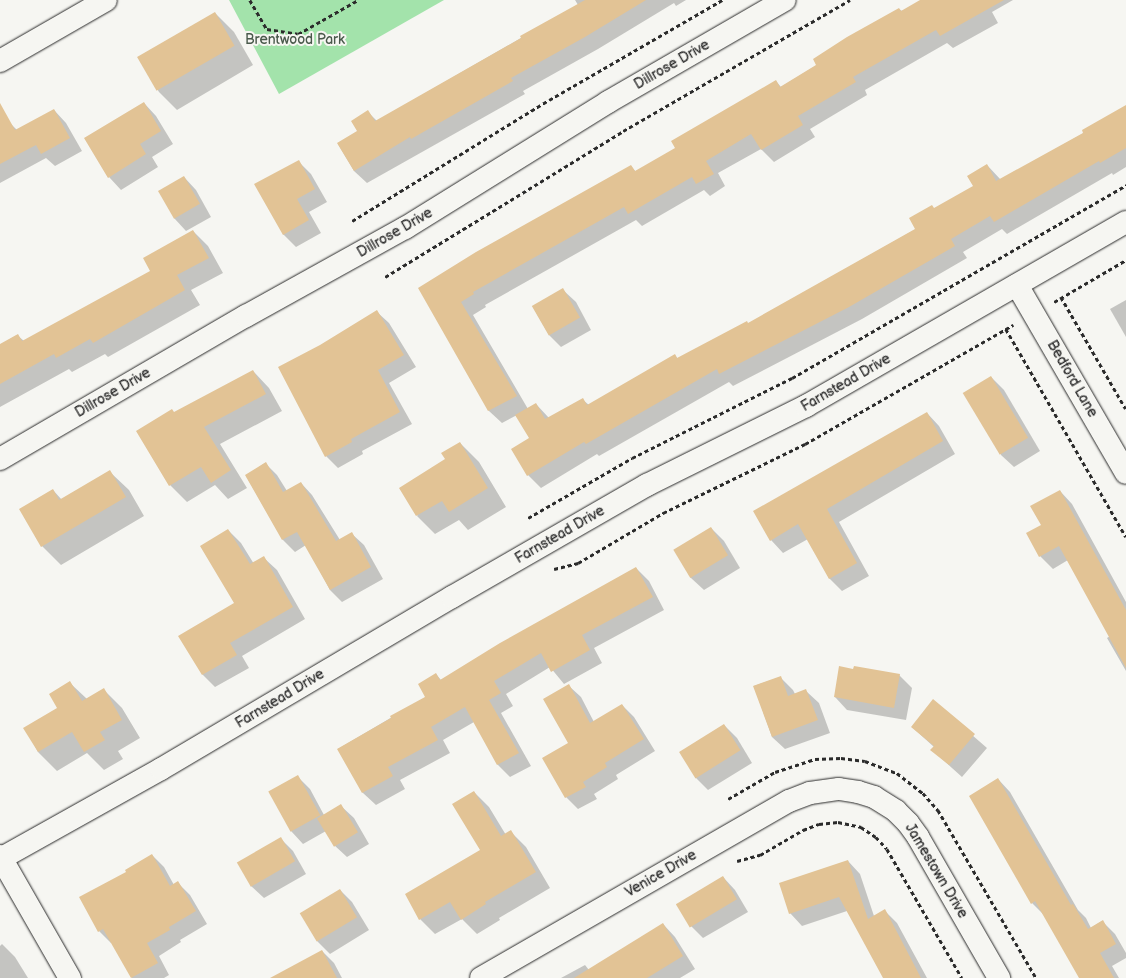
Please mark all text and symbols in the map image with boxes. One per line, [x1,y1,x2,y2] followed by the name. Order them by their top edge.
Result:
[245,32,345,48] park label: Brentwood Park
[631,37,713,93] street label: Dillrose Drive
[354,205,436,261] street label: Dillrose Drive
[1043,338,1101,420] street label: Bedford Lane
[798,351,894,415] street label: Farnstead Drive
[72,365,154,421] street label: Dillrose Drive
[512,503,608,567] street label: Farnstead Drive
[233,666,327,732] street label: Farnstead Drive
[901,821,971,921] street label: Jamestown Drive
[622,847,700,901] street label: Venice Drive

